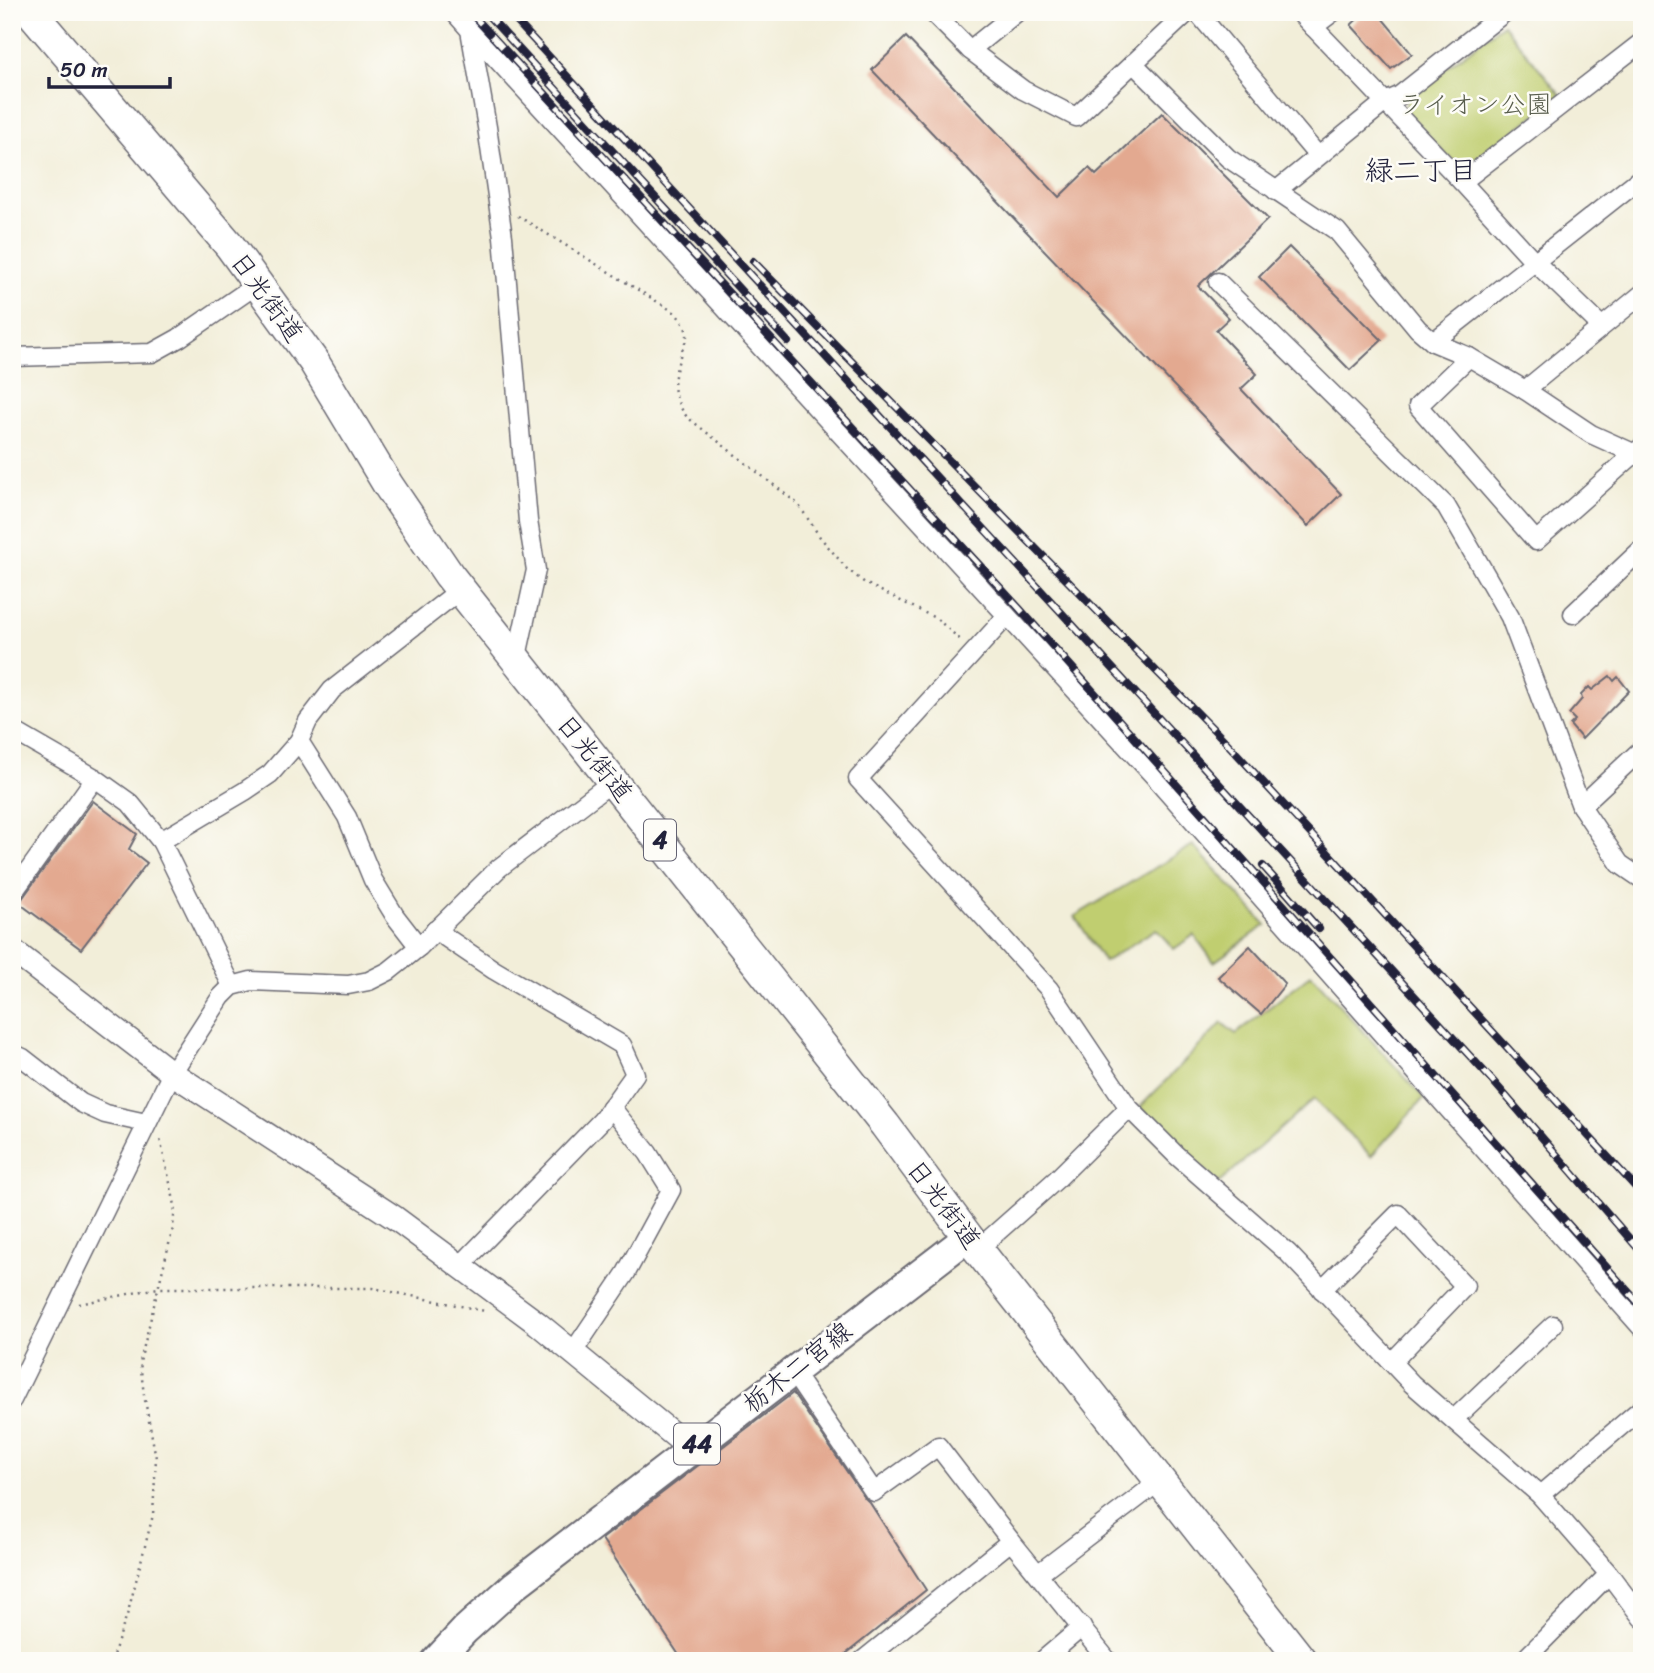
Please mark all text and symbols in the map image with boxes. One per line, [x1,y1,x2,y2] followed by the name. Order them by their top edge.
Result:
[49,46,170,90] scale bar
[60,51,108,89] text: 50 m
[1398,81,1552,127] park label: ライオン公園
[1365,146,1477,195] district label: 緑二丁目
[218,241,316,353] street label: 日光街道
[544,703,646,813] street label: 日光街道
[644,820,676,860] road number: 4
[894,1149,994,1259] street label: 日光街道
[732,1309,862,1425] street label: 栃木二宮線
[674,1424,720,1464] road number: 44

